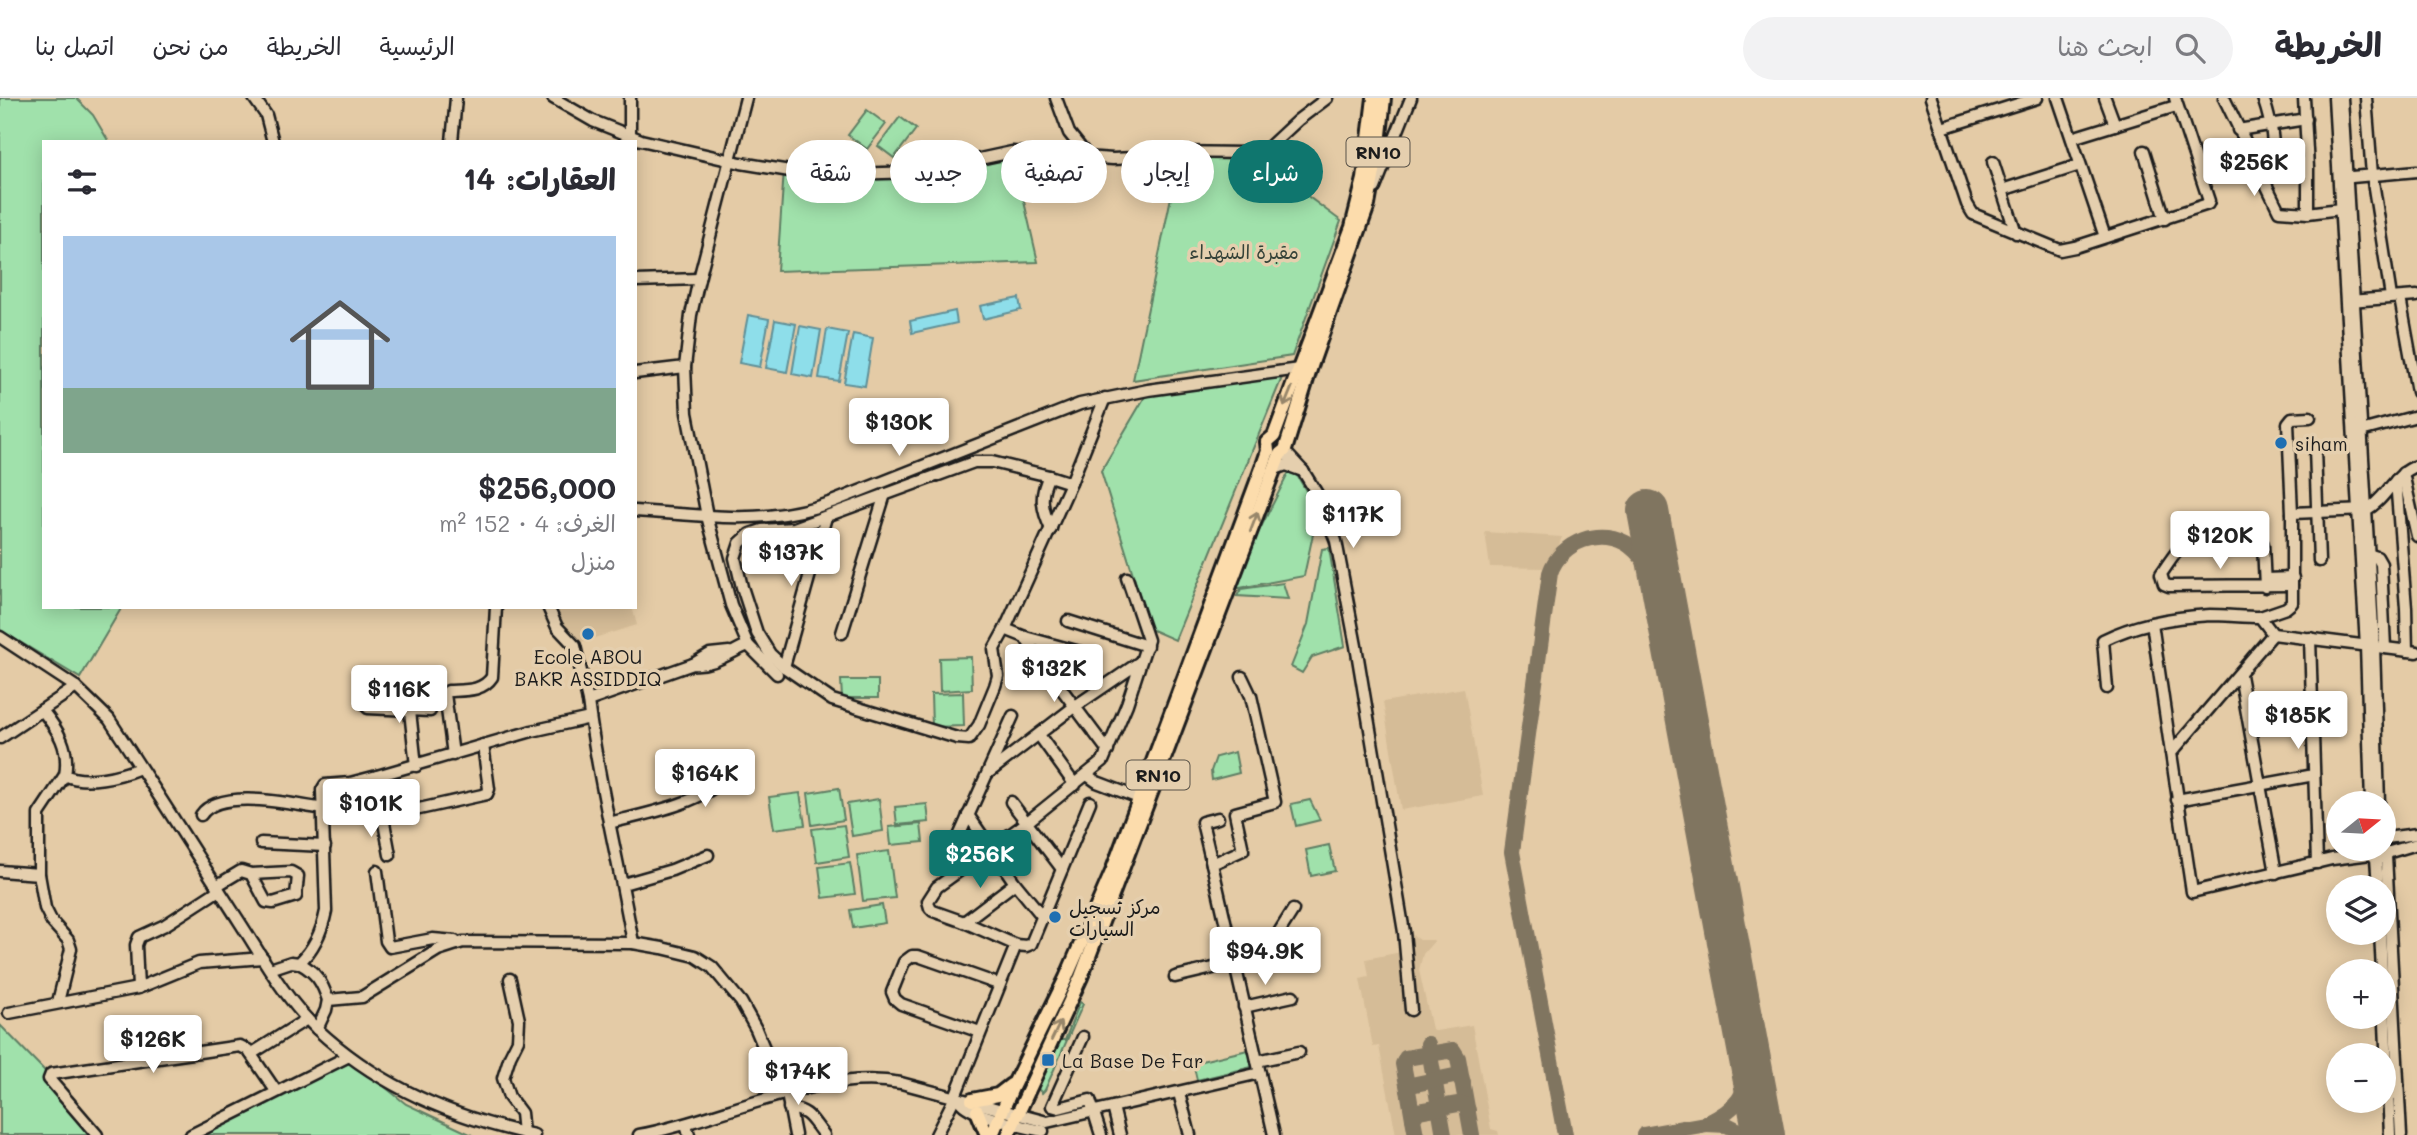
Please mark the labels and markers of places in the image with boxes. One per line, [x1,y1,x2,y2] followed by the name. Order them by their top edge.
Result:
[2205,139,2303,198] pin: $256K
[850,398,948,458] pin: $130K
[2295,431,2348,456] place label: siham
[2273,435,2289,451] marker: siham
[1304,490,1402,550] pin: $117K
[2171,512,2269,571] pin: $120K
[742,528,840,588] pin: $137K
[580,626,596,642] marker: Ecole ABOU BAKR ASSIDDIQ
[515,644,661,691] place label: Ecole ABOU BAKR ASSIDDIQ
[1005,644,1103,704] pin: $132K
[350,666,448,725] pin: $116K
[2249,692,2347,751] pin: $185K
[656,750,754,809] pin: $164K
[322,780,420,839] pin: $101K
[931,830,1029,890] pin: $256K
[1069,894,1161,941] place label: مركز تسجيل السيارات
[1047,909,1063,925] marker: مركز تسجيل السيارات
[1208,928,1322,987] pin: $94.9K
[104,1016,202,1075] pin: $126K
[749,1048,847,1107] pin: $174K
[1062,1048,1204,1073] place label: La Base De Far
[1040,1052,1056,1068] marker: La Base De Far

